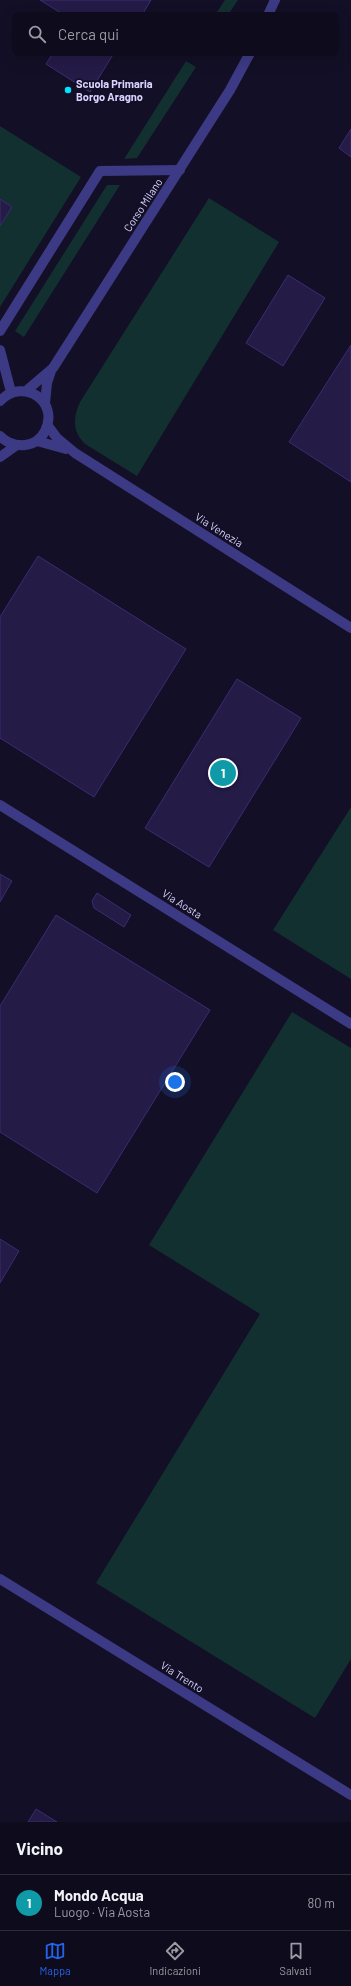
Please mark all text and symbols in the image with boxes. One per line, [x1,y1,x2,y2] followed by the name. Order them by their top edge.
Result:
[12,12,339,56] search box
[26,23,48,45] icon: search
[58,25,119,43] text: Cerca qui
[76,77,153,103] place label: Scuola Primaria Borgo Aragno
[63,85,73,95] marker: Scuola Primaria Borgo Aragno
[121,176,165,234] street label: Corso Milano
[193,510,246,549] street label: Via Venezia
[210,758,236,788] pin: 1
[160,886,205,921] street label: Via Aosta
[165,1072,185,1092] your location
[158,1658,206,1695] street label: Via Trento
[16,1838,63,1858] text: Vicino
[54,1886,144,1904] text: Mondo Acqua
[27,1895,31,1911] text: 1
[308,1895,335,1911] text: 80 m
[54,1904,150,1920] text: Luogo · Via Aosta
[39,1940,71,1977] tab: Mappa
[149,1940,201,1977] tab: Indicazioni
[280,1940,312,1977] tab: Salvati

